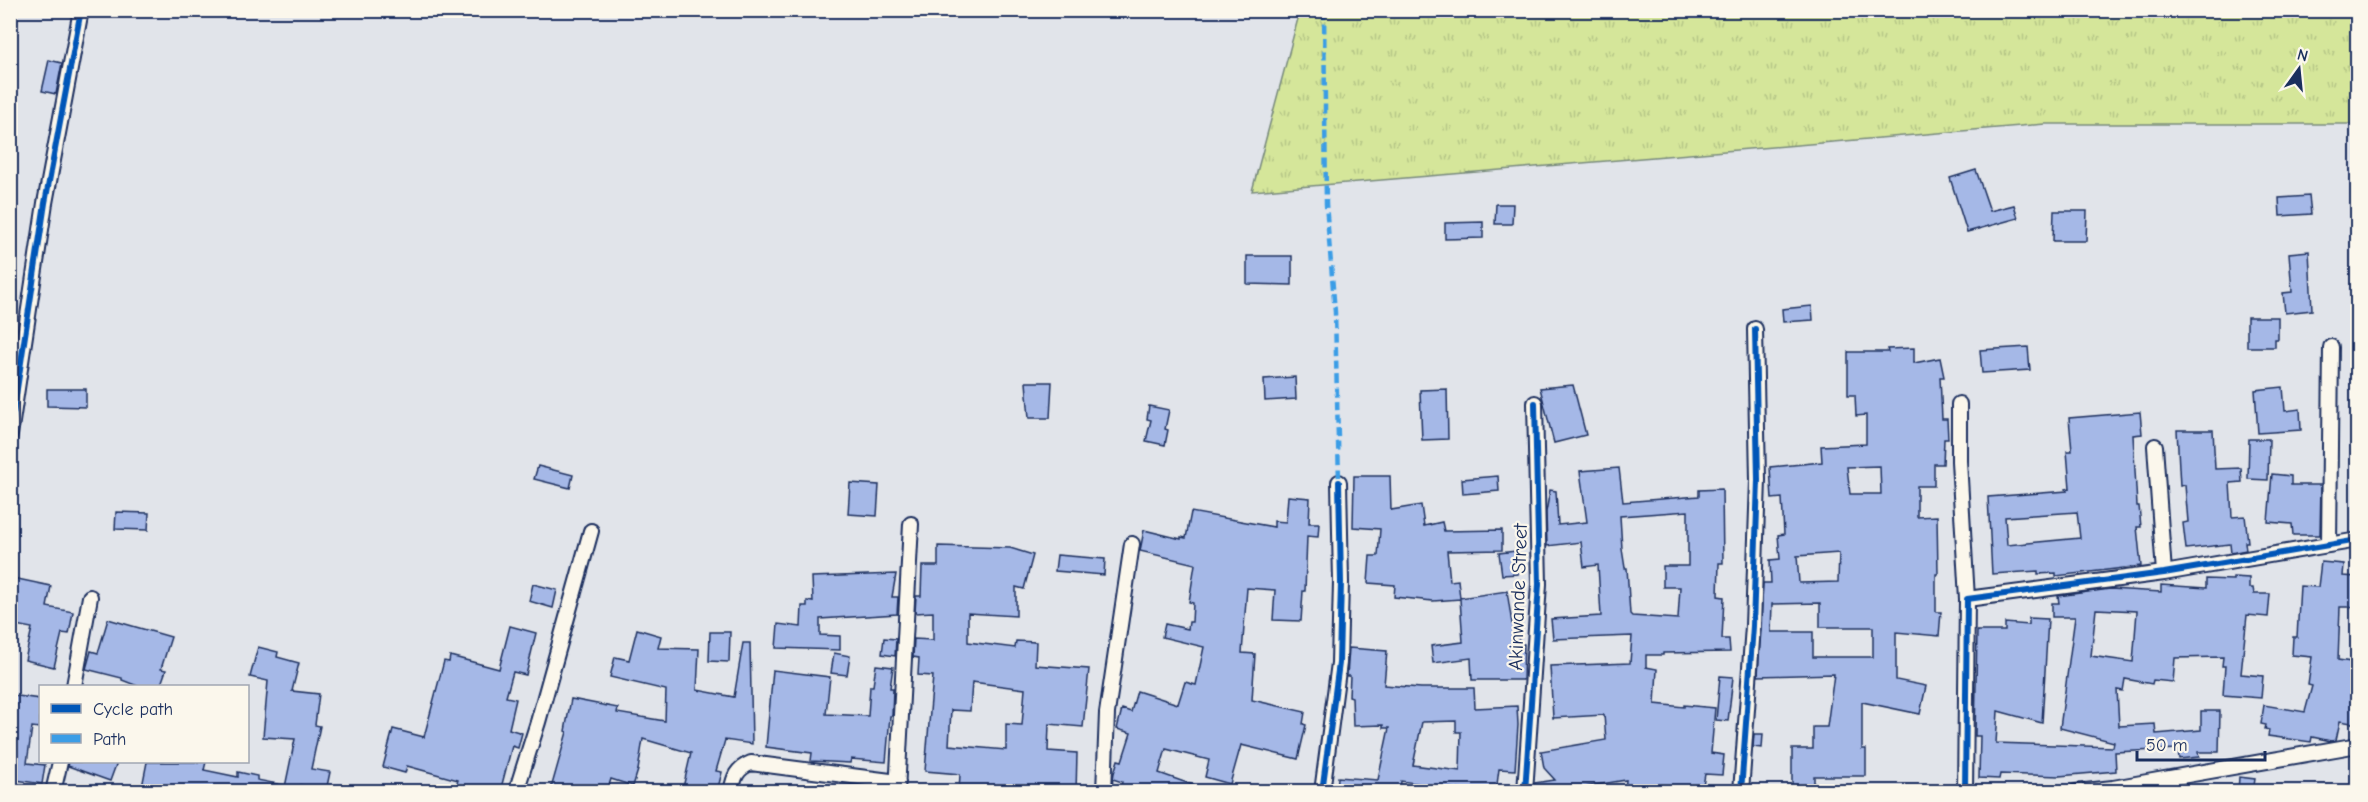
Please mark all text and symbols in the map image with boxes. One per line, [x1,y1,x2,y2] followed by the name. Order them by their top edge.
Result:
[2269,39,2329,99] north arrow
[2295,45,2310,66] text: N
[1504,522,1532,671] street label: Akinwande Street
[39,685,249,763] legend
[93,699,173,720] text: Cycle path
[2137,724,2264,762] scale bar
[93,729,126,750] text: Path
[2146,735,2188,756] text: 50 m

